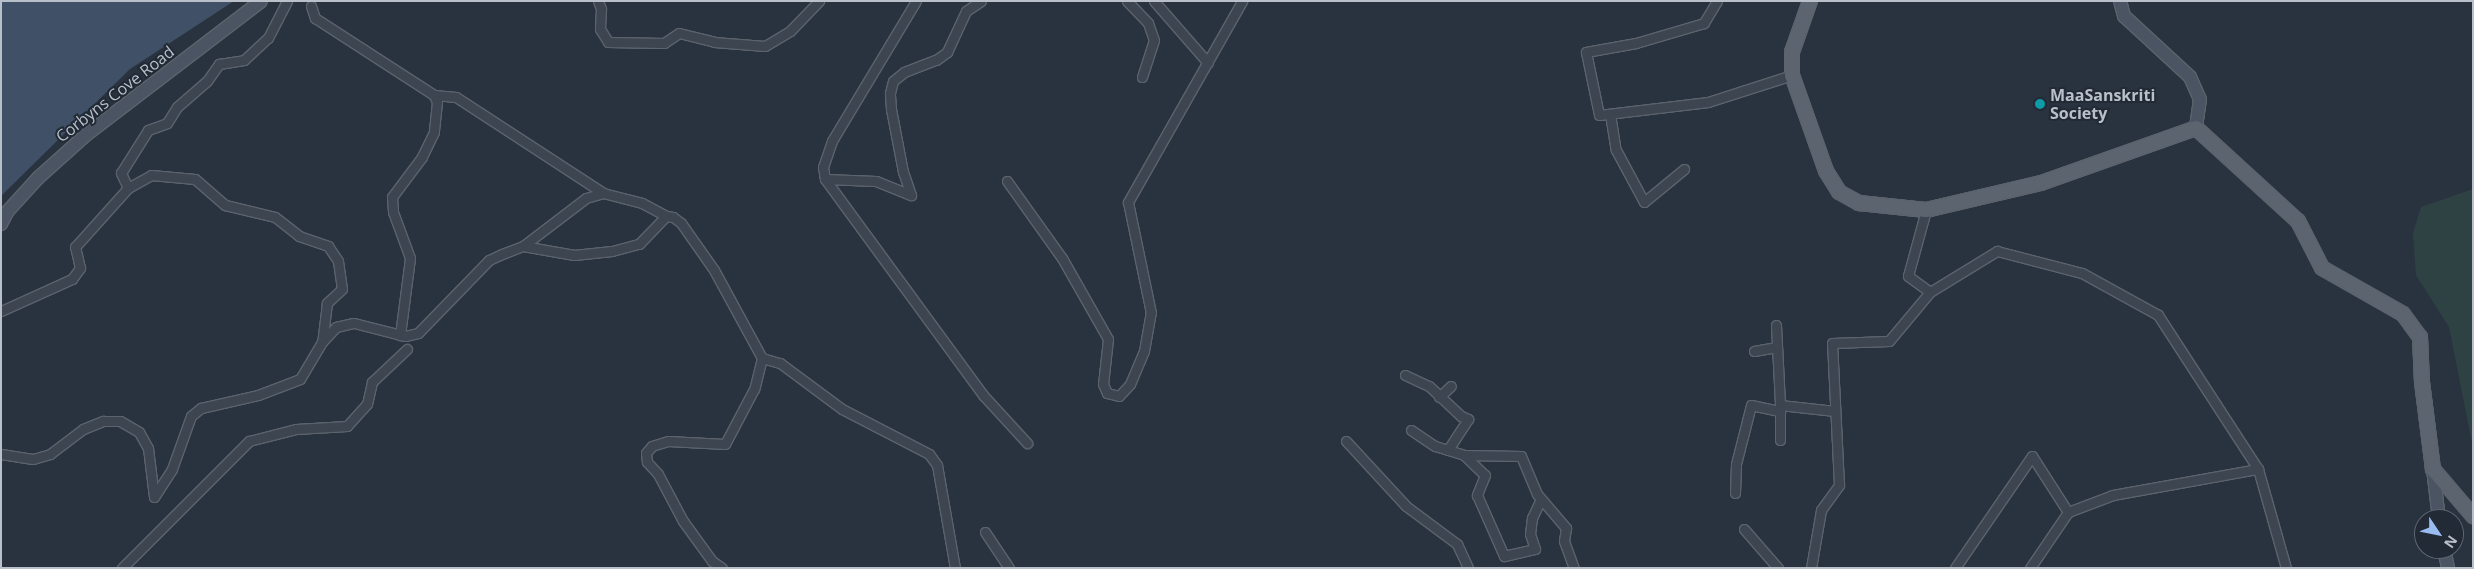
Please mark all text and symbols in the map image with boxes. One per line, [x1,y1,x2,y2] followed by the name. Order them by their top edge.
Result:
[52,42,178,146] street label: Corbyns Cove Road
[2050,85,2155,123] place label: MaaSanskriti Society
[2034,98,2046,110] marker: MaaSanskriti Society
[2414,509,2464,559] north arrow
[2440,532,2462,552] text: N

